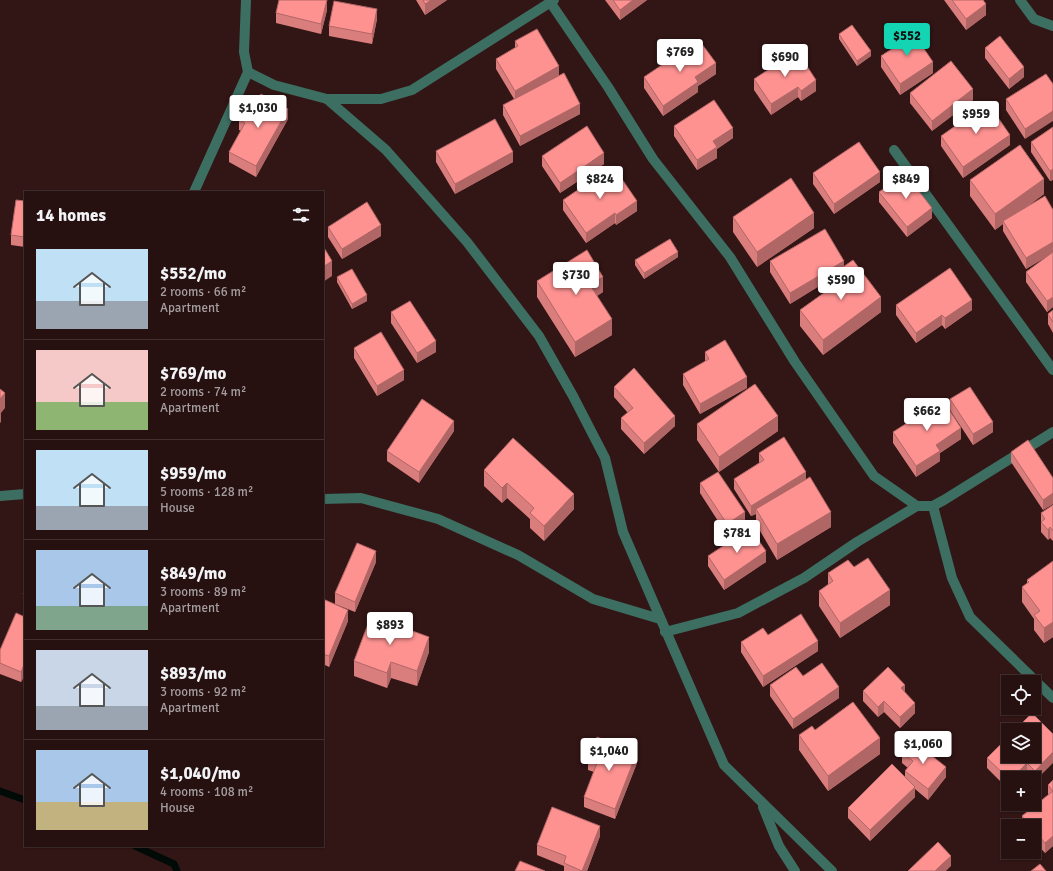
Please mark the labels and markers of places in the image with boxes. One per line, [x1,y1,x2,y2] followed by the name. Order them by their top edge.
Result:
[883,23,931,57] pin: $552
[656,39,704,73] pin: $769
[761,44,809,78] pin: $690
[225,95,291,129] pin: $1,030
[952,101,1000,135] pin: $959
[576,166,624,200] pin: $824
[882,166,930,200] pin: $849
[552,262,600,296] pin: $730
[817,267,865,301] pin: $590
[903,398,951,432] pin: $662
[713,520,761,554] pin: $781
[366,612,414,646] pin: $893
[890,731,956,765] pin: $1,060
[576,738,642,772] pin: $1,040

